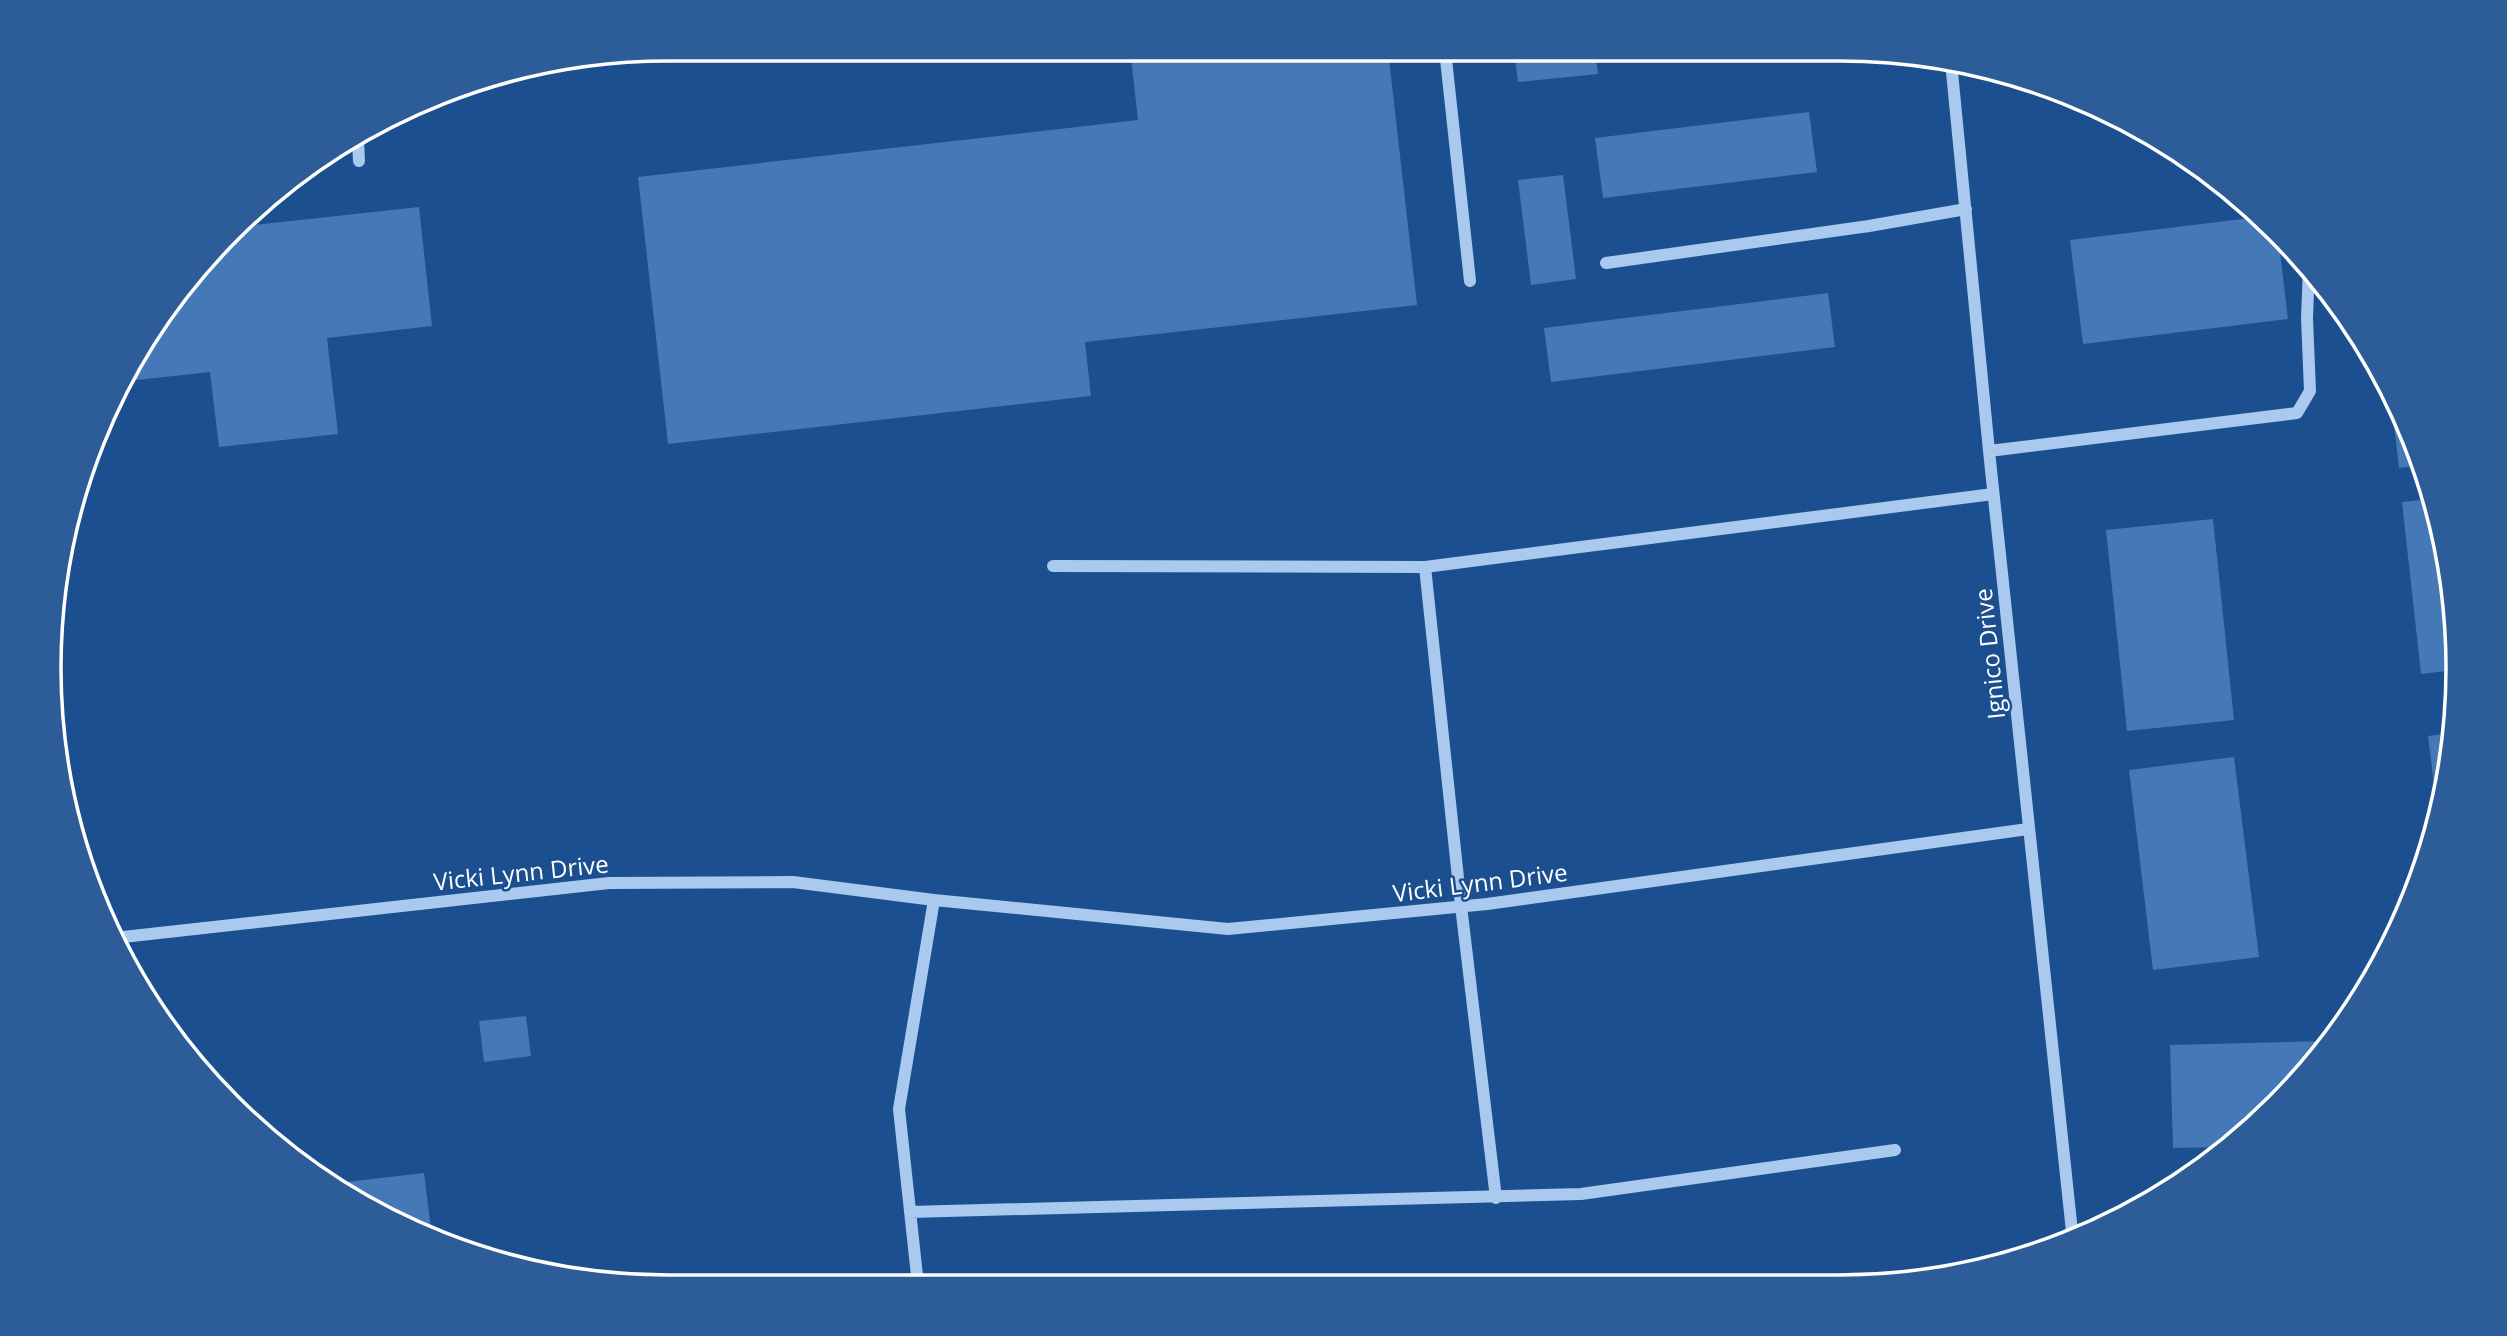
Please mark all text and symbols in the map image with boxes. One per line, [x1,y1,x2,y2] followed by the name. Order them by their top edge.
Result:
[1966,587,2012,721] street label: Ignico Drive
[432,846,610,898] street label: Vicki Lynn Drive
[1391,855,1569,909] street label: Vicki Lynn Drive

